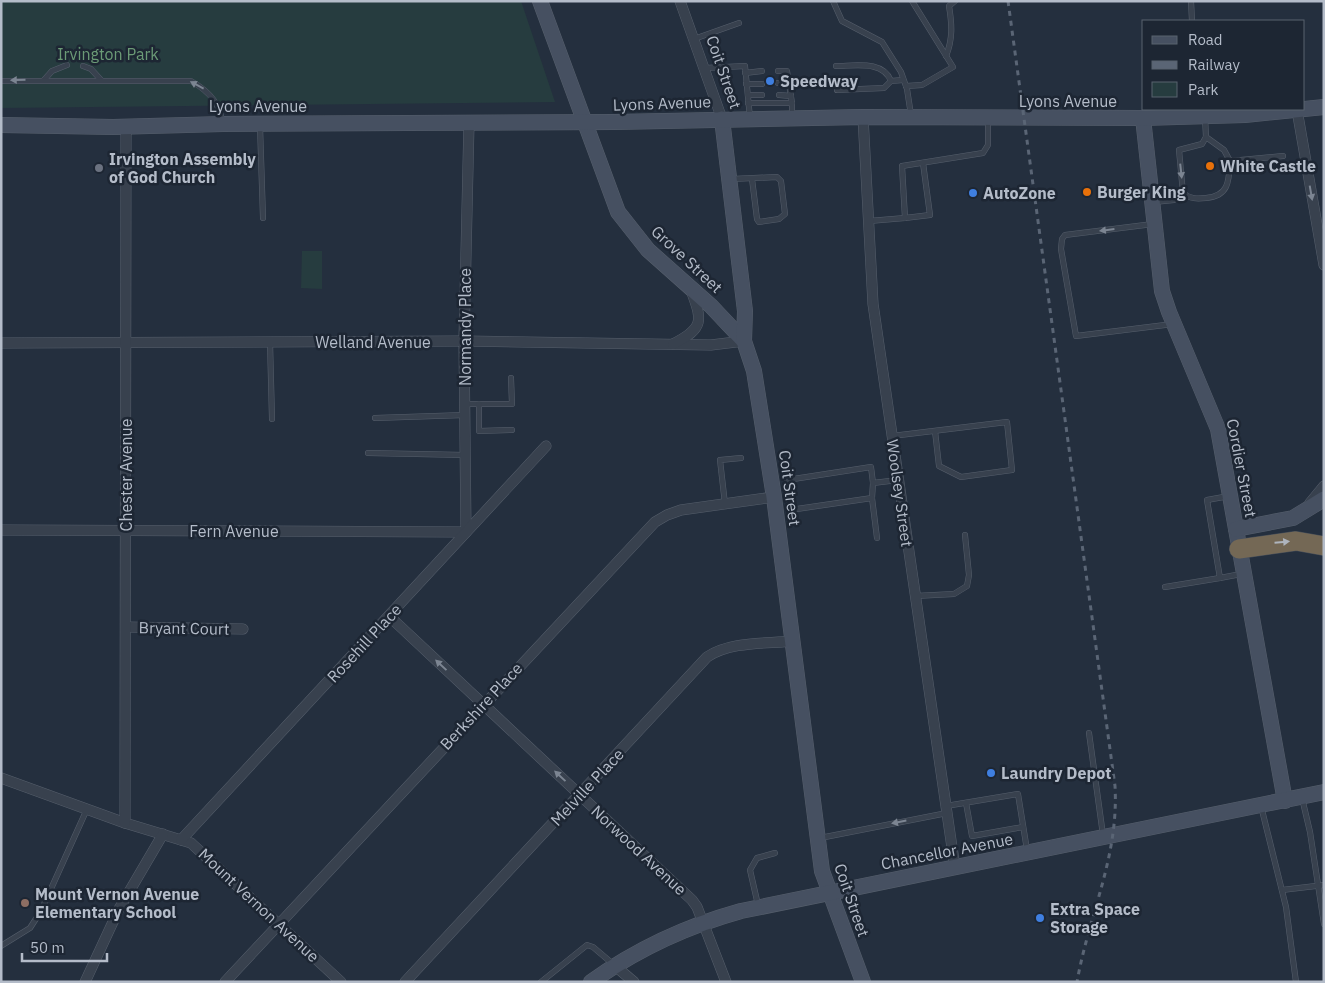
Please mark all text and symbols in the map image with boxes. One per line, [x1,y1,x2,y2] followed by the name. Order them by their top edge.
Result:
[1142,20,1305,110] legend
[1188,30,1223,49] text: Road
[702,33,746,111] street label: Coit Street
[57,44,159,64] park label: Irvington Park
[1188,55,1241,74] text: Railway
[780,71,859,91] place label: Speedway
[764,75,776,87] marker: Speedway
[10,77,26,85] one-way arrow
[1188,80,1218,99] text: Park
[189,81,204,89] one-way arrow
[613,91,712,115] street label: Lyons Avenue
[1019,91,1117,111] street label: Lyons Avenue
[209,96,307,116] street label: Lyons Avenue
[109,149,256,187] place label: Irvington Assembly of God Church
[1220,156,1316,176] place label: White Castle
[1204,160,1216,172] marker: White Castle
[93,162,105,174] marker: Irvington Assembly of God Church
[1177,164,1185,180] one-way arrow
[1097,182,1186,202] place label: Burger King
[983,183,1056,203] place label: AutoZone
[1308,185,1316,201] one-way arrow
[1081,186,1093,198] marker: Burger King
[967,187,979,199] marker: AutoZone
[647,221,727,297] street label: Grove Street
[1098,226,1114,234] one-way arrow
[455,268,475,386] street label: Normandy Place
[315,332,431,352] street label: Welland Avenue
[1223,417,1261,519] street label: Cordier Street
[116,418,136,531] street label: Chester Avenue
[883,438,917,548] street label: Woolsey Street
[775,449,805,527] street label: Coit Street
[189,521,279,541] street label: Fern Avenue
[1274,538,1290,546] one-way arrow
[322,599,406,687] street label: Rosehill Place
[138,617,230,639] street label: Bryant Court
[436,658,527,754] street label: Berkshire Place
[436,659,448,671] one-way arrow
[546,744,628,830] street label: Melville Place
[1001,763,1111,783] place label: Laundry Depot
[985,767,997,779] marker: Laundry Depot
[554,770,566,782] one-way arrow
[587,801,691,899] street label: Norwood Avenue
[890,819,906,827] one-way arrow
[879,828,1015,874] street label: Chancellor Avenue
[194,844,324,966] street label: Mount Vernon Avenue
[830,861,874,939] street label: Coit Street
[35,884,199,922] place label: Mount Vernon Avenue Elementary School
[19,897,31,909] marker: Mount Vernon Avenue Elementary School
[1050,899,1140,937] place label: Extra Space Storage
[1034,912,1046,924] marker: Extra Space Storage
[22,930,108,962] scale bar
[30,938,65,957] text: 50 m

